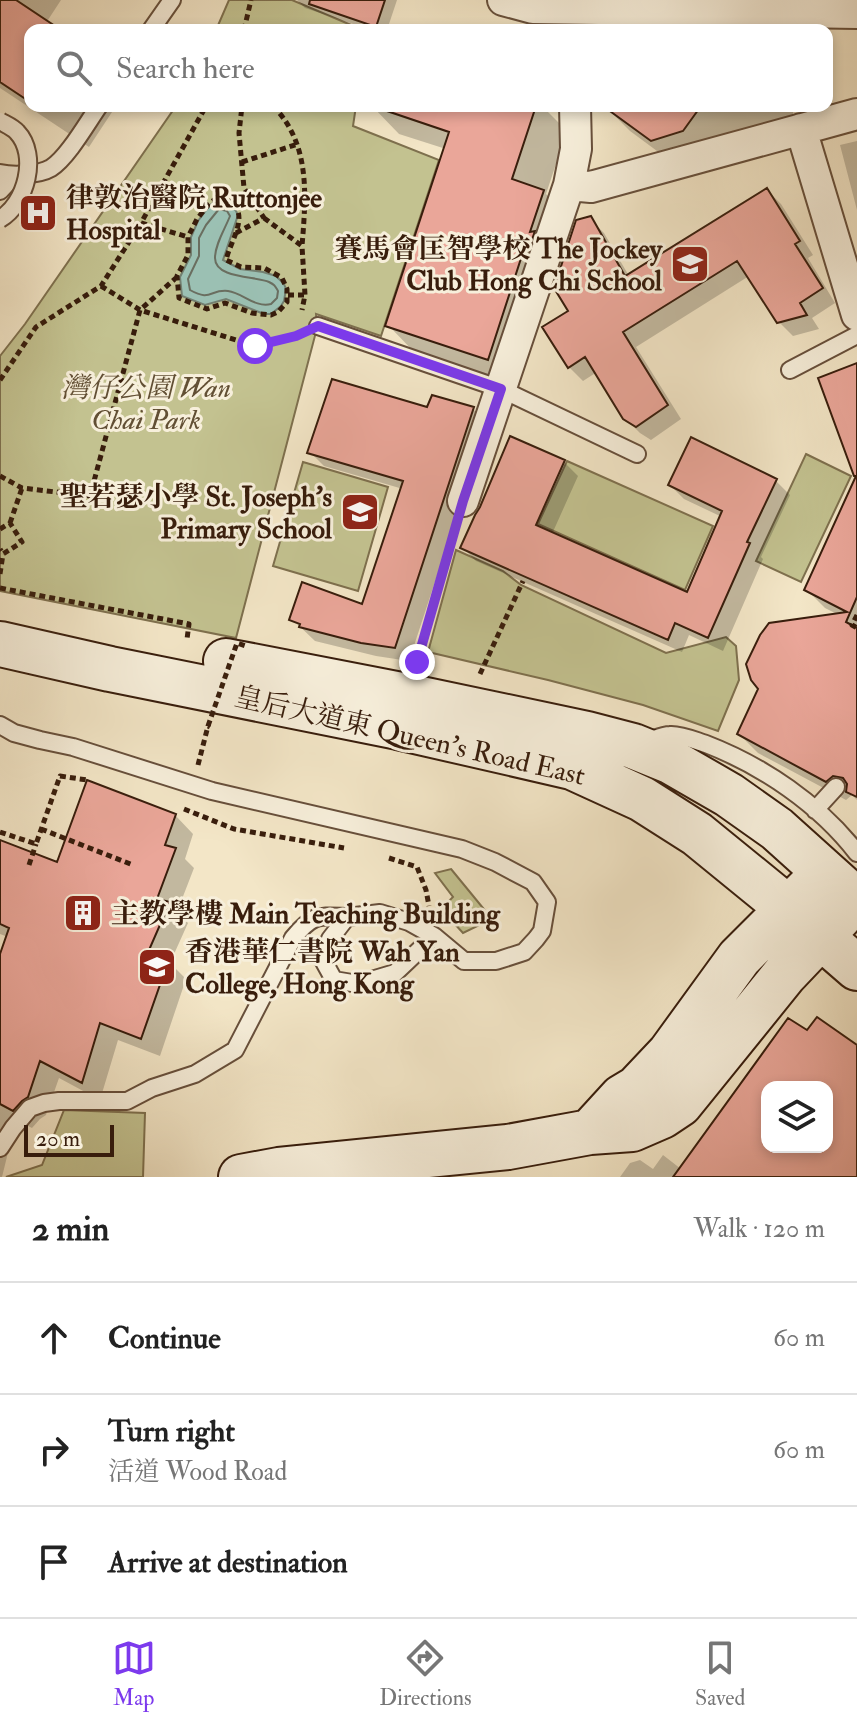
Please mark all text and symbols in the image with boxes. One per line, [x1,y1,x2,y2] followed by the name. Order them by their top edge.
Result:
[24,24,833,112] search box
[52,46,96,90] icon: search
[116,50,255,87] text: Search here
[66,181,322,248] place label: 律敦治醫院 Ruttonjee Hospital
[17,192,59,234] hospital icon: 律敦治醫院 Ruttonjee Hospital
[334,232,664,299] place label: 賽馬會匡智學校 The Jockey Club Hong Chi School
[669,243,711,285] school or university icon: 賽馬會匡智學校 The Jockey Club Hong Chi School
[237,328,273,364] route start
[61,371,231,438] park label: 灣仔公園 Wan Chai Park
[60,480,333,547] place label: 聖若瑟小學 St. Joseph's Primary School
[339,491,381,533] school or university icon: 聖若瑟小學 St. Joseph's Primary School
[399,644,435,680] route end
[231,679,588,794] street label: 皇后大道東 Queen's Road East
[62,892,104,934] building icon: 主教學樓 Main Teaching Building
[111,897,501,932] place label: 主教學樓 Main Teaching Building
[185,935,460,1002] place label: 香港華仁書院 Wah Yan College, Hong Kong
[136,946,178,988] school or university icon: 香港華仁書院 Wah Yan College, Hong Kong
[761,1081,833,1153] map controls
[761,1081,833,1153] button: layers
[24,1121,114,1157] scale bar
[36,1125,80,1153] text: 20 m
[32,1208,109,1251] text: 2 min
[694,1213,825,1245] text: Walk · 120 m
[32,1316,76,1360] icon: ahead
[108,1320,221,1357] text: Continue
[773,1322,825,1354] text: 60 m
[108,1413,235,1450] text: Turn right
[32,1428,76,1472] icon: right
[773,1434,825,1466] text: 60 m
[108,1456,287,1488] text: 活道 Wood Road
[32,1540,76,1584] icon: arrive
[108,1544,348,1581] text: Arrive at destination
[112,1636,156,1712] tab: Map
[379,1636,472,1712] tab: Directions
[695,1636,745,1712] tab: Saved

